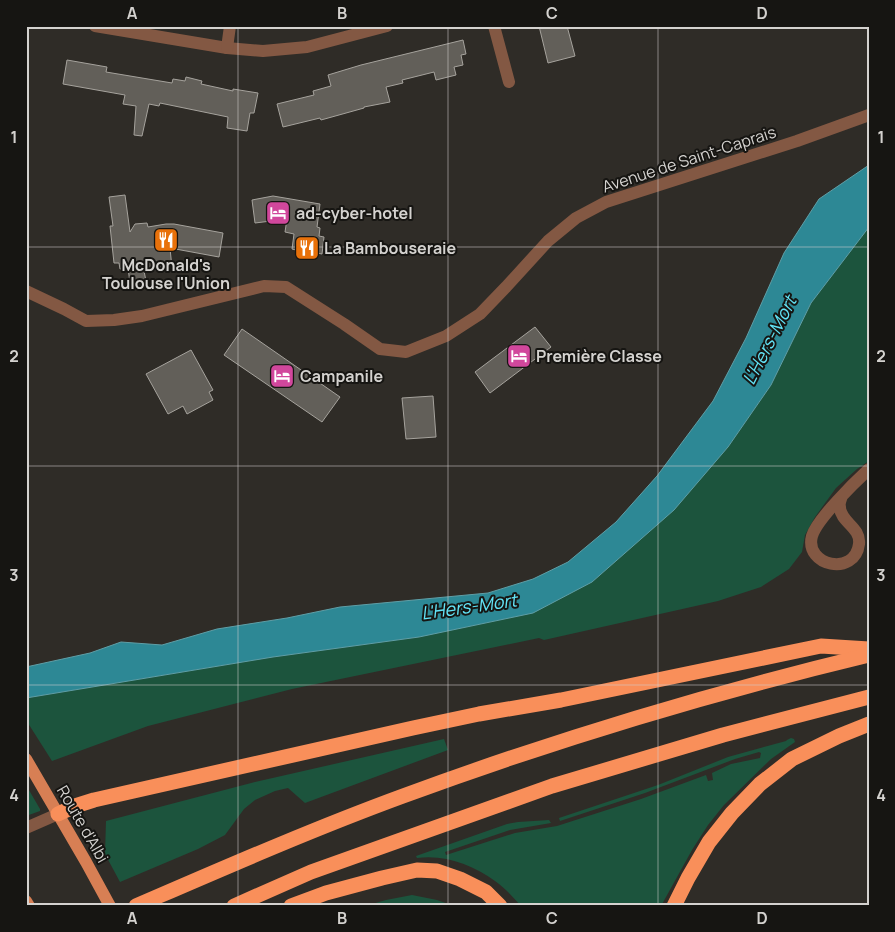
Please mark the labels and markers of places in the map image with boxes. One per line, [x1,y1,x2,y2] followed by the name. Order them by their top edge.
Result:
[265,200,291,226] hotel icon: ad-cyber-hotel
[296,202,413,224] place label: ad-cyber-hotel
[153,227,179,253] restaurant icon: McDonald's Toulouse l'Union
[294,235,320,261] restaurant icon: La Bambouseraie
[324,237,457,259] place label: La Bambouseraie
[102,254,230,294] place label: McDonald's Toulouse l'Union
[506,343,532,369] hotel icon: Première Classe
[536,345,662,367] place label: Première Classe
[269,363,295,389] hotel icon: Campanile
[300,365,383,387] place label: Campanile

